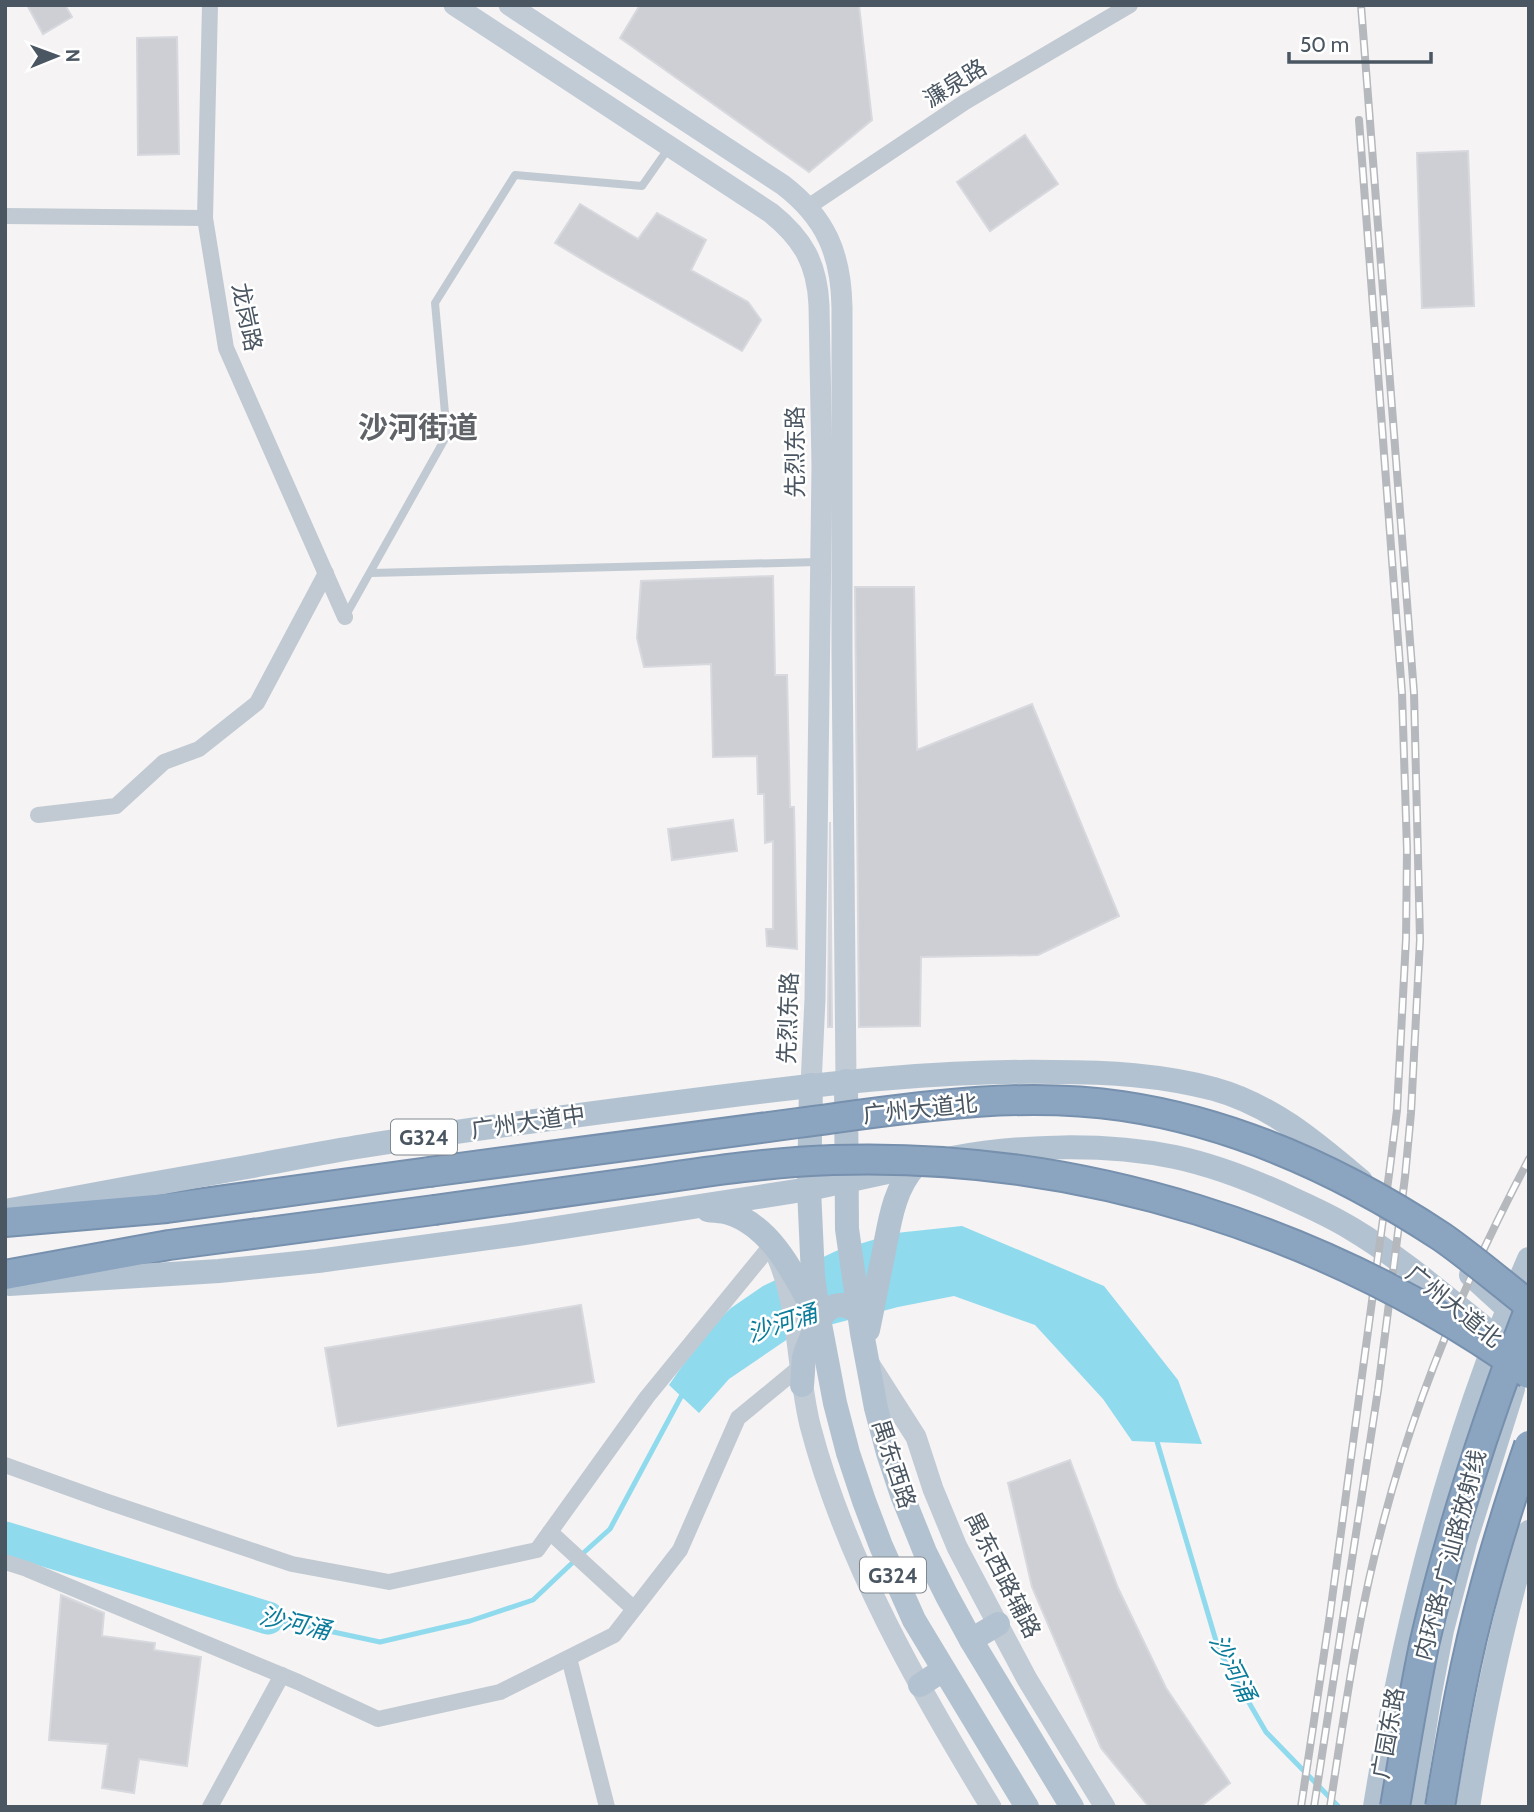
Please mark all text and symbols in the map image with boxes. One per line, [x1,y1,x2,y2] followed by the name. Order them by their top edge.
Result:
[21,21,91,91] north arrow
[1289,21,1431,65] scale bar
[1300,32,1349,57] text: 50 m
[61,49,84,63] text: N
[918,53,992,113] street label: 濂泉路
[226,280,268,354] street label: 龙岗路
[781,406,809,498] street label: 先烈东路
[358,409,478,446] district label: 沙河街道
[772,972,804,1064] street label: 先烈东路
[861,1089,979,1129] street label: 广州大道北
[469,1100,587,1144] street label: 广州大道中
[391,1120,457,1154] road number: G324
[1401,1259,1507,1353] street label: 广州大道北
[743,1297,824,1348] water label: 沙河涌
[866,1416,922,1512] street label: 禺东西路
[1408,1447,1492,1663] street label: 内环路-广汕路放射线
[959,1507,1047,1643] street label: 禺东西路辅路
[860,1558,926,1592] road number: G324
[257,1601,336,1646] water label: 沙河涌
[1204,1629,1264,1709] water label: 沙河涌
[1366,1685,1410,1781] street label: 广园东路

